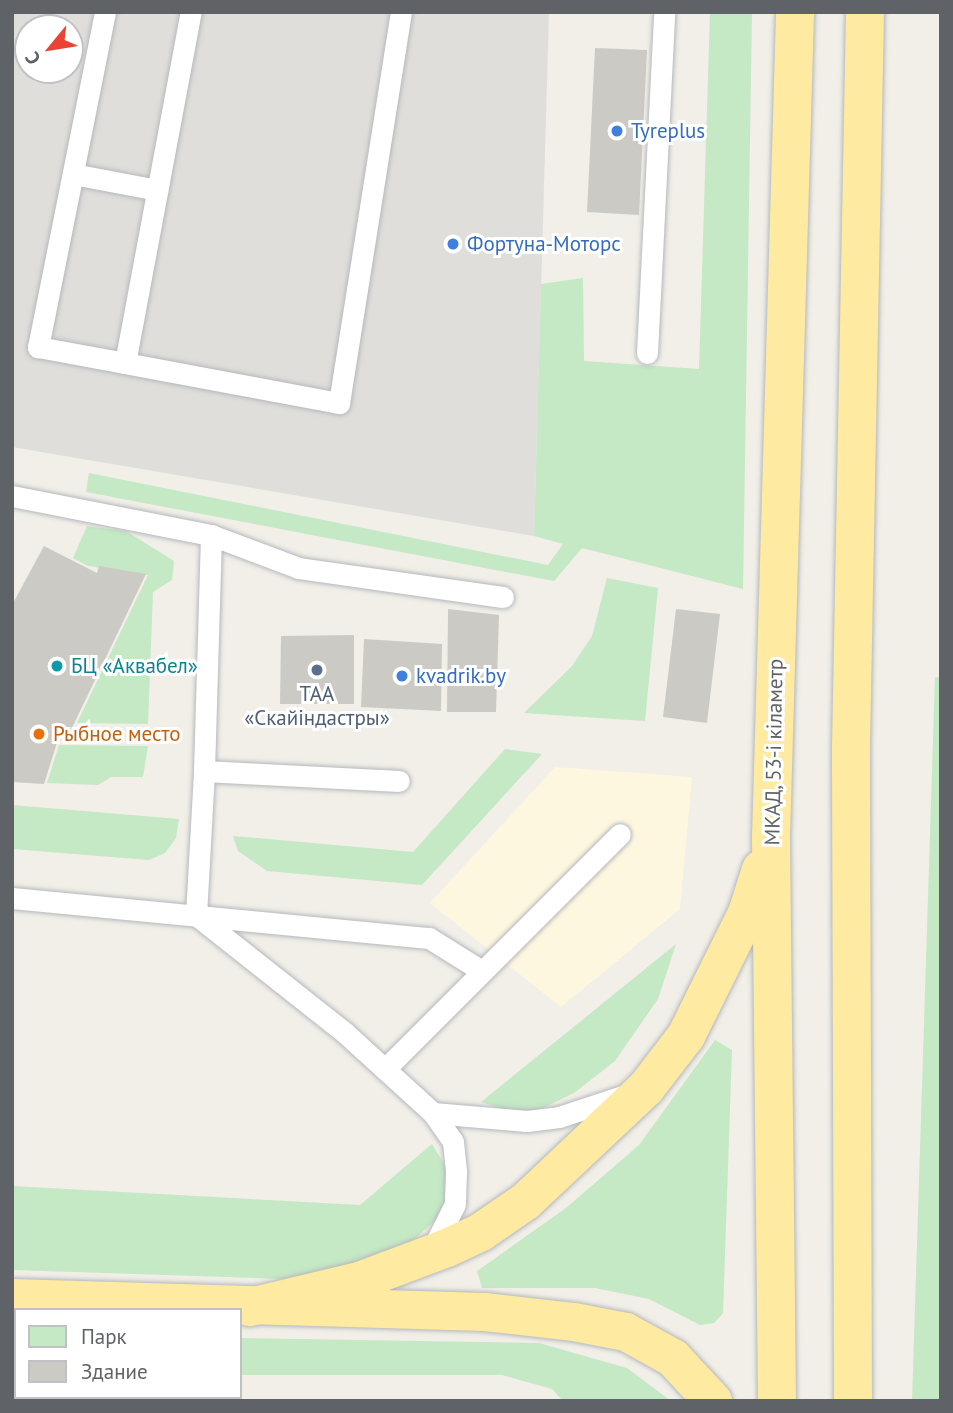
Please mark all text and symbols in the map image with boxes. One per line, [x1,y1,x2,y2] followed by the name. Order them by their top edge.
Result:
[14,14,84,84] north arrow
[19,48,46,69] text: С
[631,118,705,144] place label: Tyreplus
[609,123,625,139] marker: Tyreplus
[467,231,621,257] place label: Фортуна-Моторс
[445,236,461,252] marker: Фортуна-Моторс
[71,653,198,679] place label: БЦ «Аквабел»
[49,658,65,674] marker: БЦ «Аквабел»
[760,658,788,846] street label: МКАД, 53-і кіламетр
[309,662,325,678] marker: ТАА «Скайіндастры»
[416,663,506,689] place label: kvadrik.by
[394,668,410,684] marker: kvadrik.by
[244,681,390,731] place label: ТАА «Скайіндастры»
[53,721,180,747] place label: Рыбное место
[31,726,47,742] marker: Рыбное место
[14,1308,242,1399] legend
[81,1323,127,1350] text: Парк
[81,1358,148,1385] text: Здание

